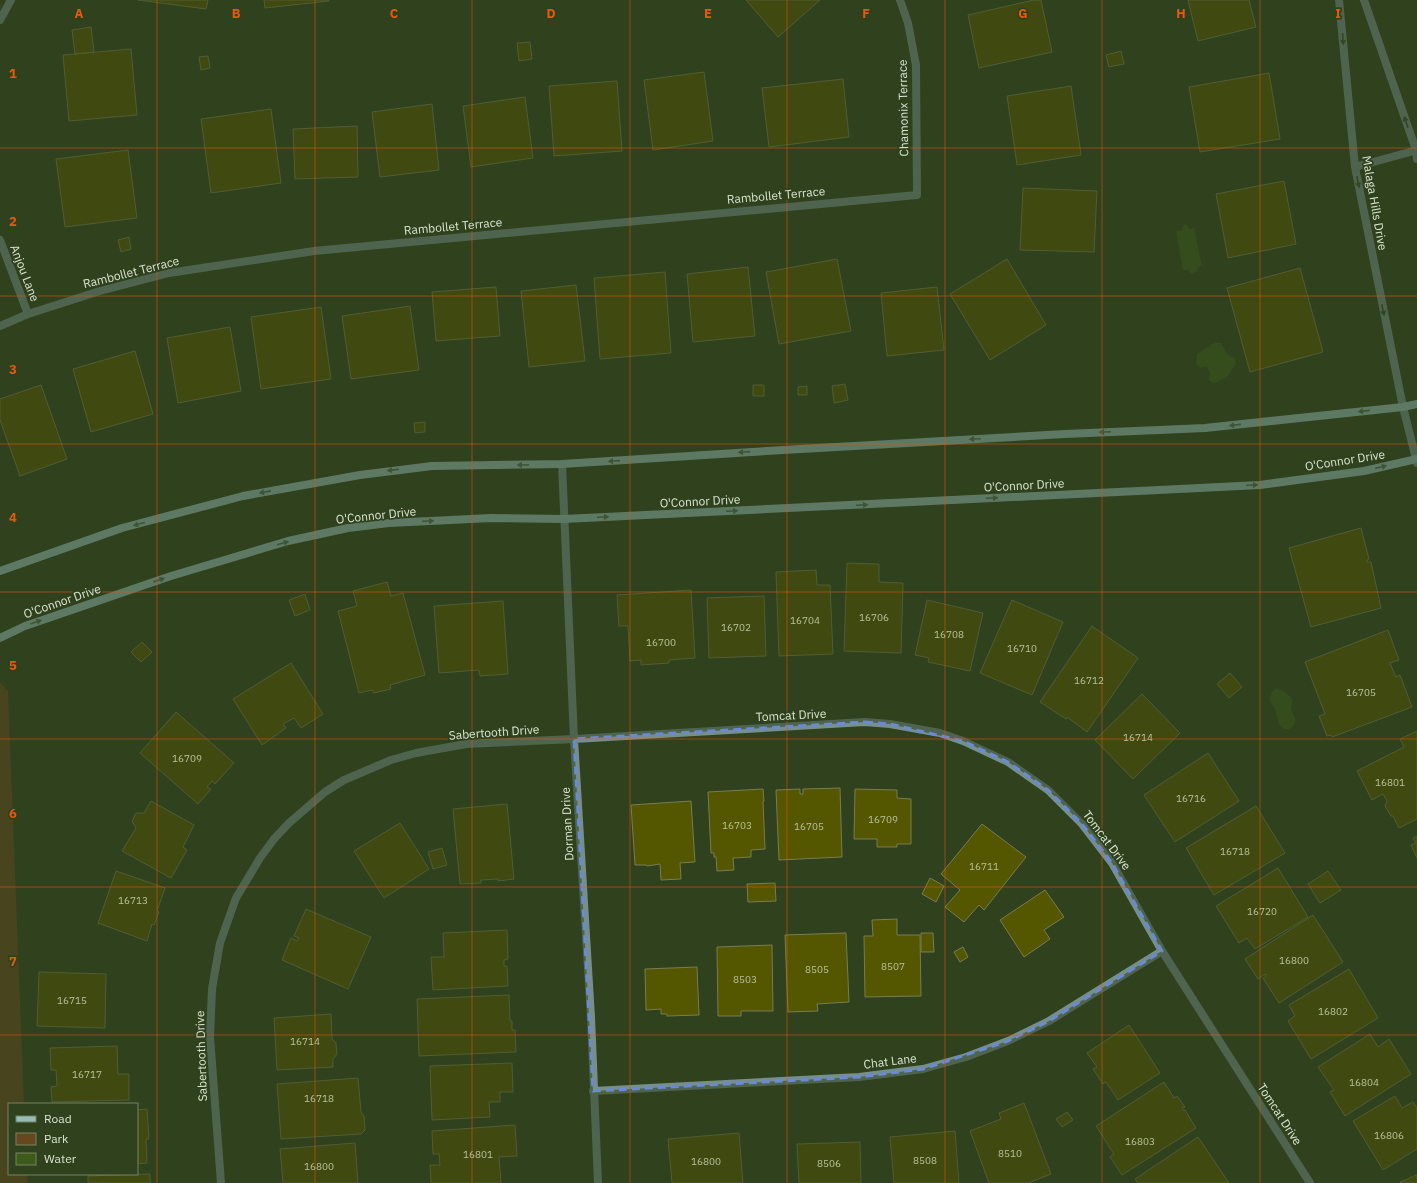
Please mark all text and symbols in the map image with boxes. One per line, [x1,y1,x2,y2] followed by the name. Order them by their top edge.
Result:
[75,5,84,22] text: A
[232,5,241,22] text: B
[390,5,399,22] text: C
[546,5,556,22] text: D
[704,5,712,22] text: E
[862,5,870,22] text: F
[1018,5,1028,22] text: G
[1176,5,1186,22] text: H
[1335,5,1341,22] text: I
[1340,33,1346,45] one-way arrow
[895,59,911,157] street label: Chamonix Terrace
[9,65,17,82] text: 1
[1402,115,1408,127] one-way arrow
[1359,154,1391,252] street label: Malaga Hills Drive
[1355,176,1361,188] one-way arrow
[726,183,826,207] street label: Rambollet Terrace
[9,213,17,230] text: 2
[403,214,503,238] street label: Rambollet Terrace
[7,242,43,304] street label: Anjou Lane
[81,253,181,291] street label: Rambollet Terrace
[1381,303,1387,316] one-way arrow
[9,361,17,378] text: 3
[1358,408,1370,415] one-way arrow
[1229,421,1241,428] one-way arrow
[1098,429,1111,435] one-way arrow
[969,435,981,442] one-way arrow
[1304,446,1386,474] street label: O'Connor Drive
[738,449,750,456] one-way arrow
[608,457,620,464] one-way arrow
[516,462,529,468] one-way arrow
[1375,464,1387,470] one-way arrow
[387,467,399,474] one-way arrow
[983,475,1065,495] street label: O'Connor Drive
[1246,482,1258,489] one-way arrow
[259,490,271,496] one-way arrow
[659,491,741,511] street label: O'Connor Drive
[986,495,998,502] one-way arrow
[856,501,868,508] one-way arrow
[335,503,417,527] street label: O'Connor Drive
[726,508,739,514] one-way arrow
[9,509,17,526] text: 4
[597,514,609,521] one-way arrow
[422,518,435,524] one-way arrow
[133,521,145,527] one-way arrow
[277,540,289,546] one-way arrow
[153,577,165,583] one-way arrow
[21,581,103,621] street label: O'Connor Drive
[859,611,889,624] house number: 16706
[790,614,820,627] house number: 16704
[30,619,42,625] one-way arrow
[721,621,751,634] house number: 16702
[934,628,964,641] house number: 16708
[646,636,676,649] house number: 16700
[1007,642,1037,655] house number: 16710
[9,657,17,674] text: 5
[1074,674,1104,687] house number: 16712
[1346,686,1376,699] house number: 16705
[755,706,827,724] street label: Tomcat Drive
[448,721,540,743] street label: Sabertooth Drive
[1123,731,1153,744] house number: 16714
[172,752,202,765] house number: 16709
[1375,776,1405,789] house number: 16801
[558,786,576,861] street label: Dorman Drive
[1176,792,1206,805] house number: 16716
[9,805,17,822] text: 6
[1080,807,1134,873] street label: Tomcat Drive
[868,813,898,826] house number: 16709
[722,819,752,832] house number: 16703
[794,820,824,833] house number: 16705
[1220,845,1250,858] house number: 16718
[969,860,999,873] house number: 16711
[118,894,148,907] house number: 16713
[1247,905,1277,918] house number: 16720
[9,953,17,970] text: 7
[1279,954,1309,967] house number: 16800
[881,960,905,973] house number: 8507
[805,963,829,976] house number: 8505
[733,973,757,986] house number: 8503
[57,994,87,1007] house number: 16715
[1318,1005,1348,1018] house number: 16802
[192,1010,210,1102] street label: Sabertooth Drive
[290,1035,320,1048] house number: 16714
[863,1050,918,1072] street label: Chat Lane
[72,1068,102,1081] house number: 16717
[1349,1076,1379,1089] house number: 16804
[1254,1080,1306,1148] street label: Tomcat Drive
[304,1092,334,1105] house number: 16718
[8,1103,138,1175] legend
[44,1111,72,1126] text: Road
[1374,1129,1404,1142] house number: 16806
[44,1131,69,1146] text: Park
[1125,1135,1155,1148] house number: 16803
[998,1147,1022,1160] house number: 8510
[463,1148,493,1161] house number: 16801
[44,1151,77,1166] text: Water
[913,1154,937,1167] house number: 8508
[691,1155,721,1168] house number: 16800
[817,1157,841,1170] house number: 8506
[304,1160,334,1173] house number: 16800

